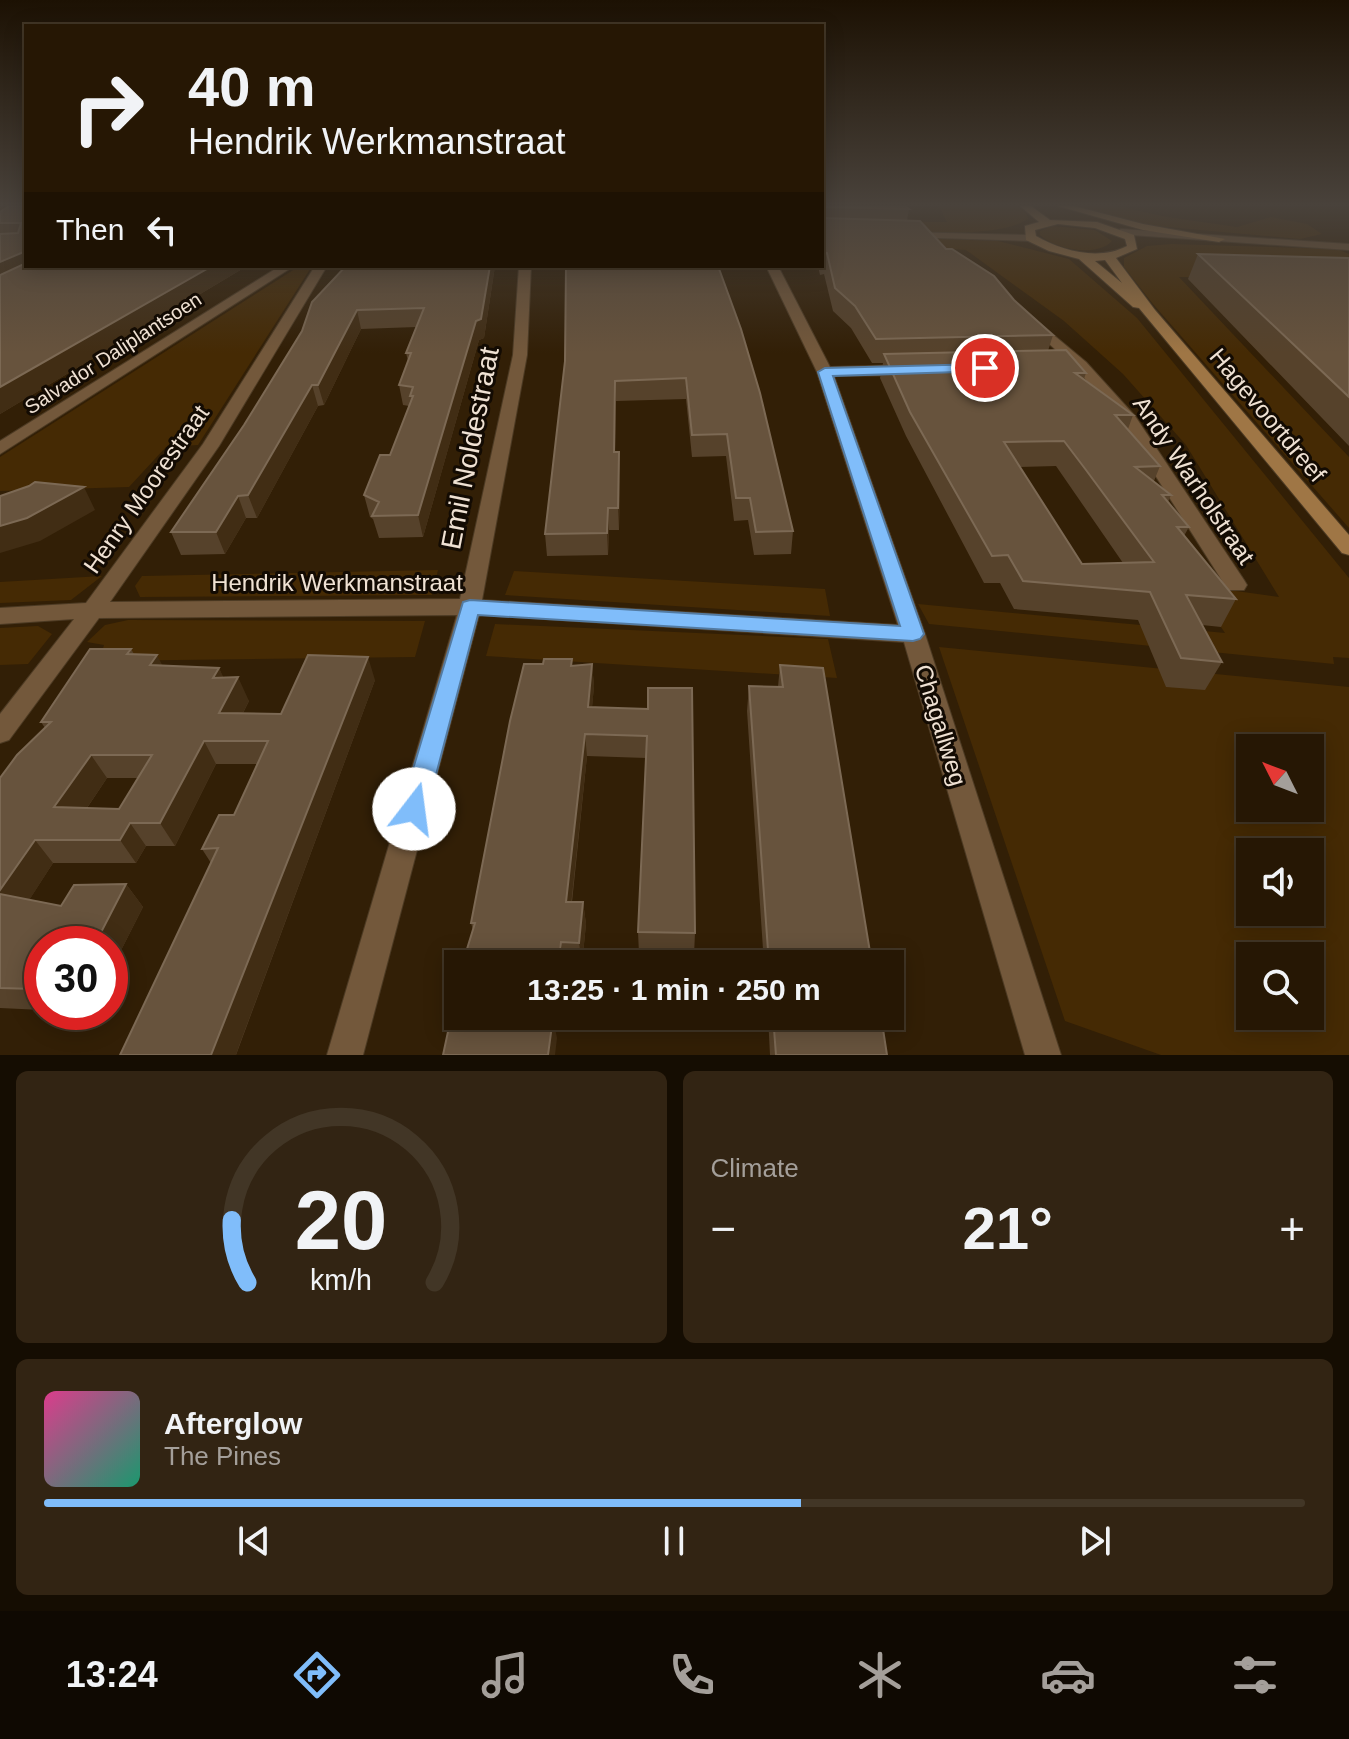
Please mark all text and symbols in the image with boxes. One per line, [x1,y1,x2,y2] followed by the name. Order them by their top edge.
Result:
[188,55,316,118] text: 40 m
[56,56,160,160] icon: right
[188,121,565,162] text: Hendrik Werkmanstraat
[140,208,184,252] icon: left
[56,213,124,246] text: Then
[21,288,205,418] street label: Salvador Daliplantsoen
[951,334,1019,402] pin
[1204,343,1332,487] street label: Hagevoortdreef
[435,344,505,552] street label: Emil Noldestraat
[963,346,1007,390] icon: arrive
[1128,391,1260,569] street label: Andy Warholstraat
[78,400,214,578] street label: Henry Moorestraat
[211,569,463,596] street label: Hendrik Werkmanstraat
[910,661,972,789] street label: Chagallweg
[1236,734,1324,822] north arrow
[1236,734,1324,1030] map controls
[372,767,456,851] position arrow
[1236,838,1324,926] button: sound
[24,926,128,1030] speed limit sign: 30
[1236,942,1324,1030] button: search
[527,973,821,1006] text: 13:25 · 1 min · 250 m
[711,1153,799,1183] text: Climate
[295,1174,388,1267] text: 20
[962,1195,1053,1262] text: 21°
[711,1204,736,1253] text: −
[1279,1204,1305,1253] text: +
[310,1264,372,1296] text: km/h
[164,1407,302,1440] text: Afterglow
[164,1441,281,1471] text: The Pines
[232,1519,276,1563] icon: previous
[652,1519,696,1563] icon: pause
[1073,1519,1117,1563] icon: next
[289,1647,345,1703] icon: directions
[477,1647,533,1703] icon: music
[664,1647,720,1703] icon: phone
[852,1647,908,1703] icon: climate
[1040,1647,1096,1703] icon: car
[1227,1647,1283,1703] icon: filters
[66,1654,158,1695] text: 13:24

